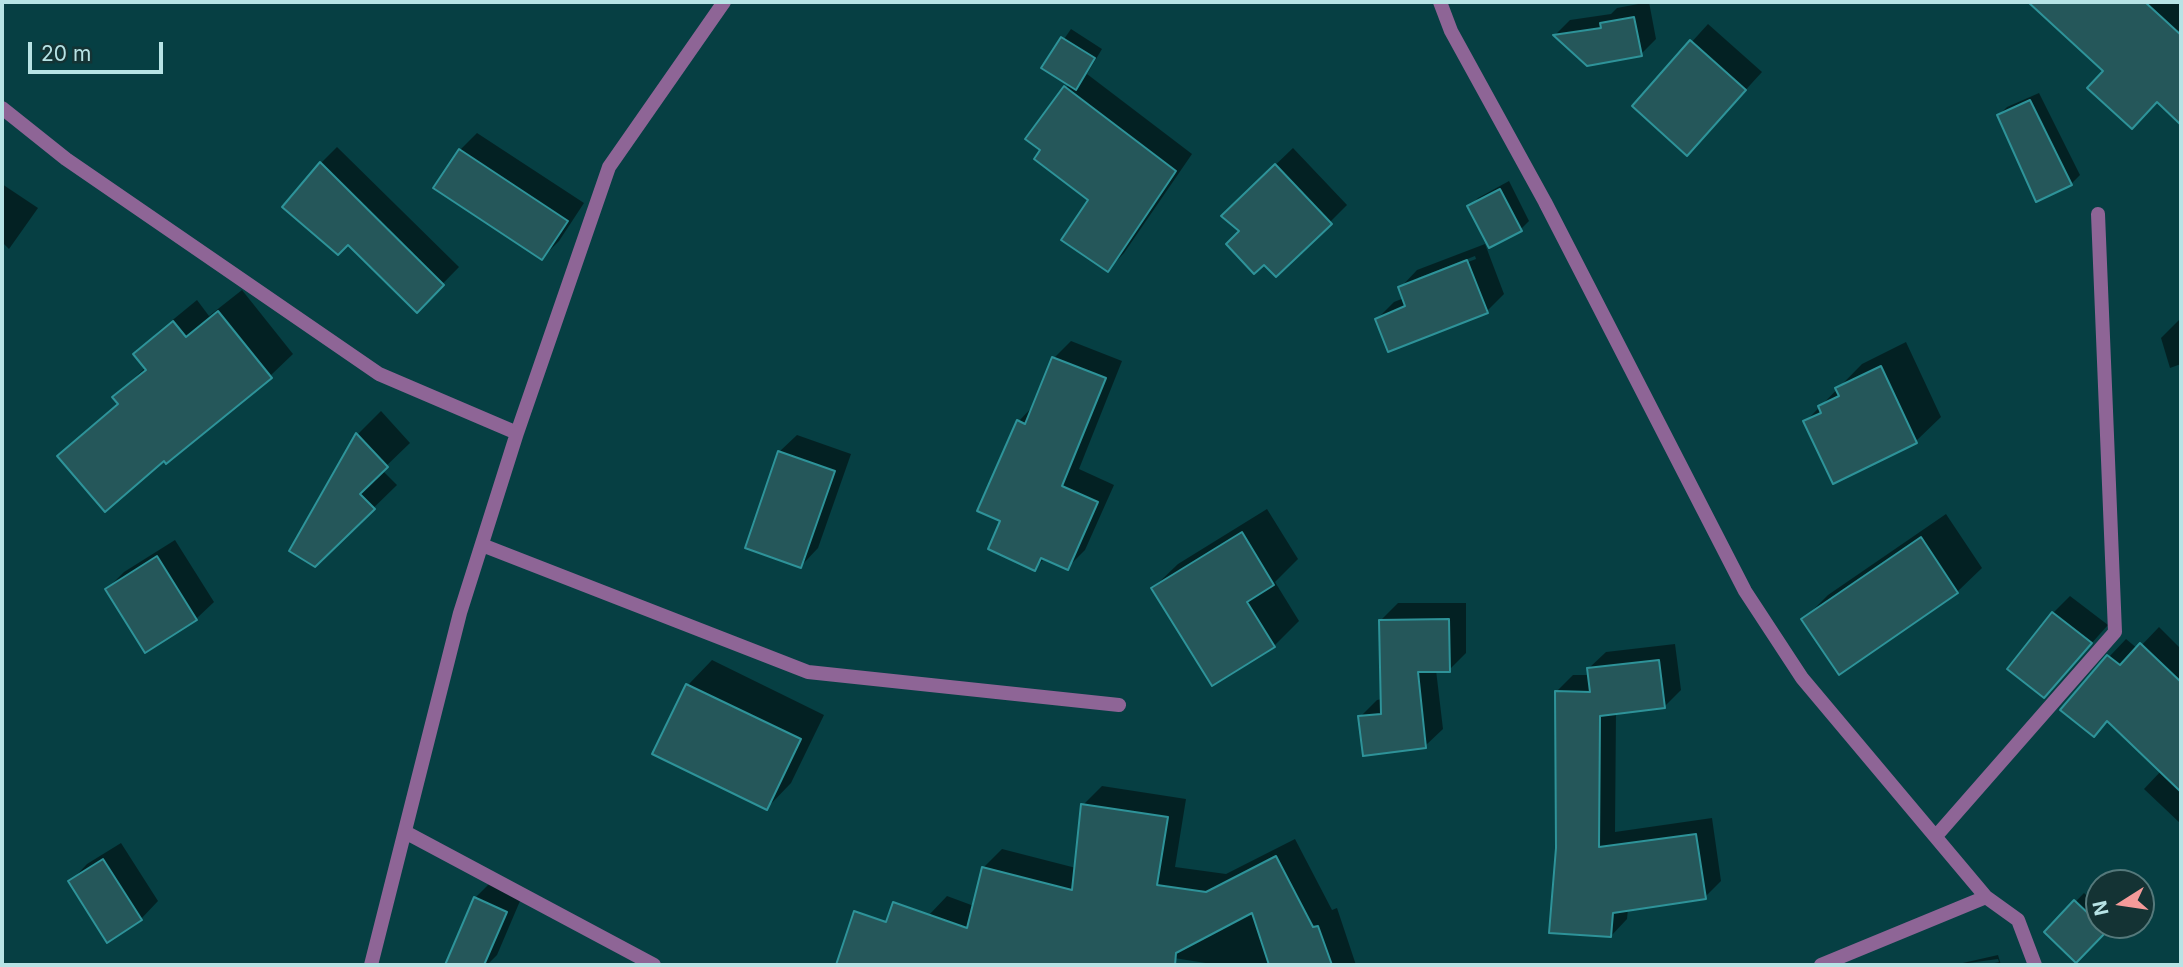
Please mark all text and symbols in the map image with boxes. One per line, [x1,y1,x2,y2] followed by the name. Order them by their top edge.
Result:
[32,28,166,72] scale bar
[41,41,91,66] text: 20 m
[2085,869,2155,939] north arrow
[2088,899,2114,918] text: N

